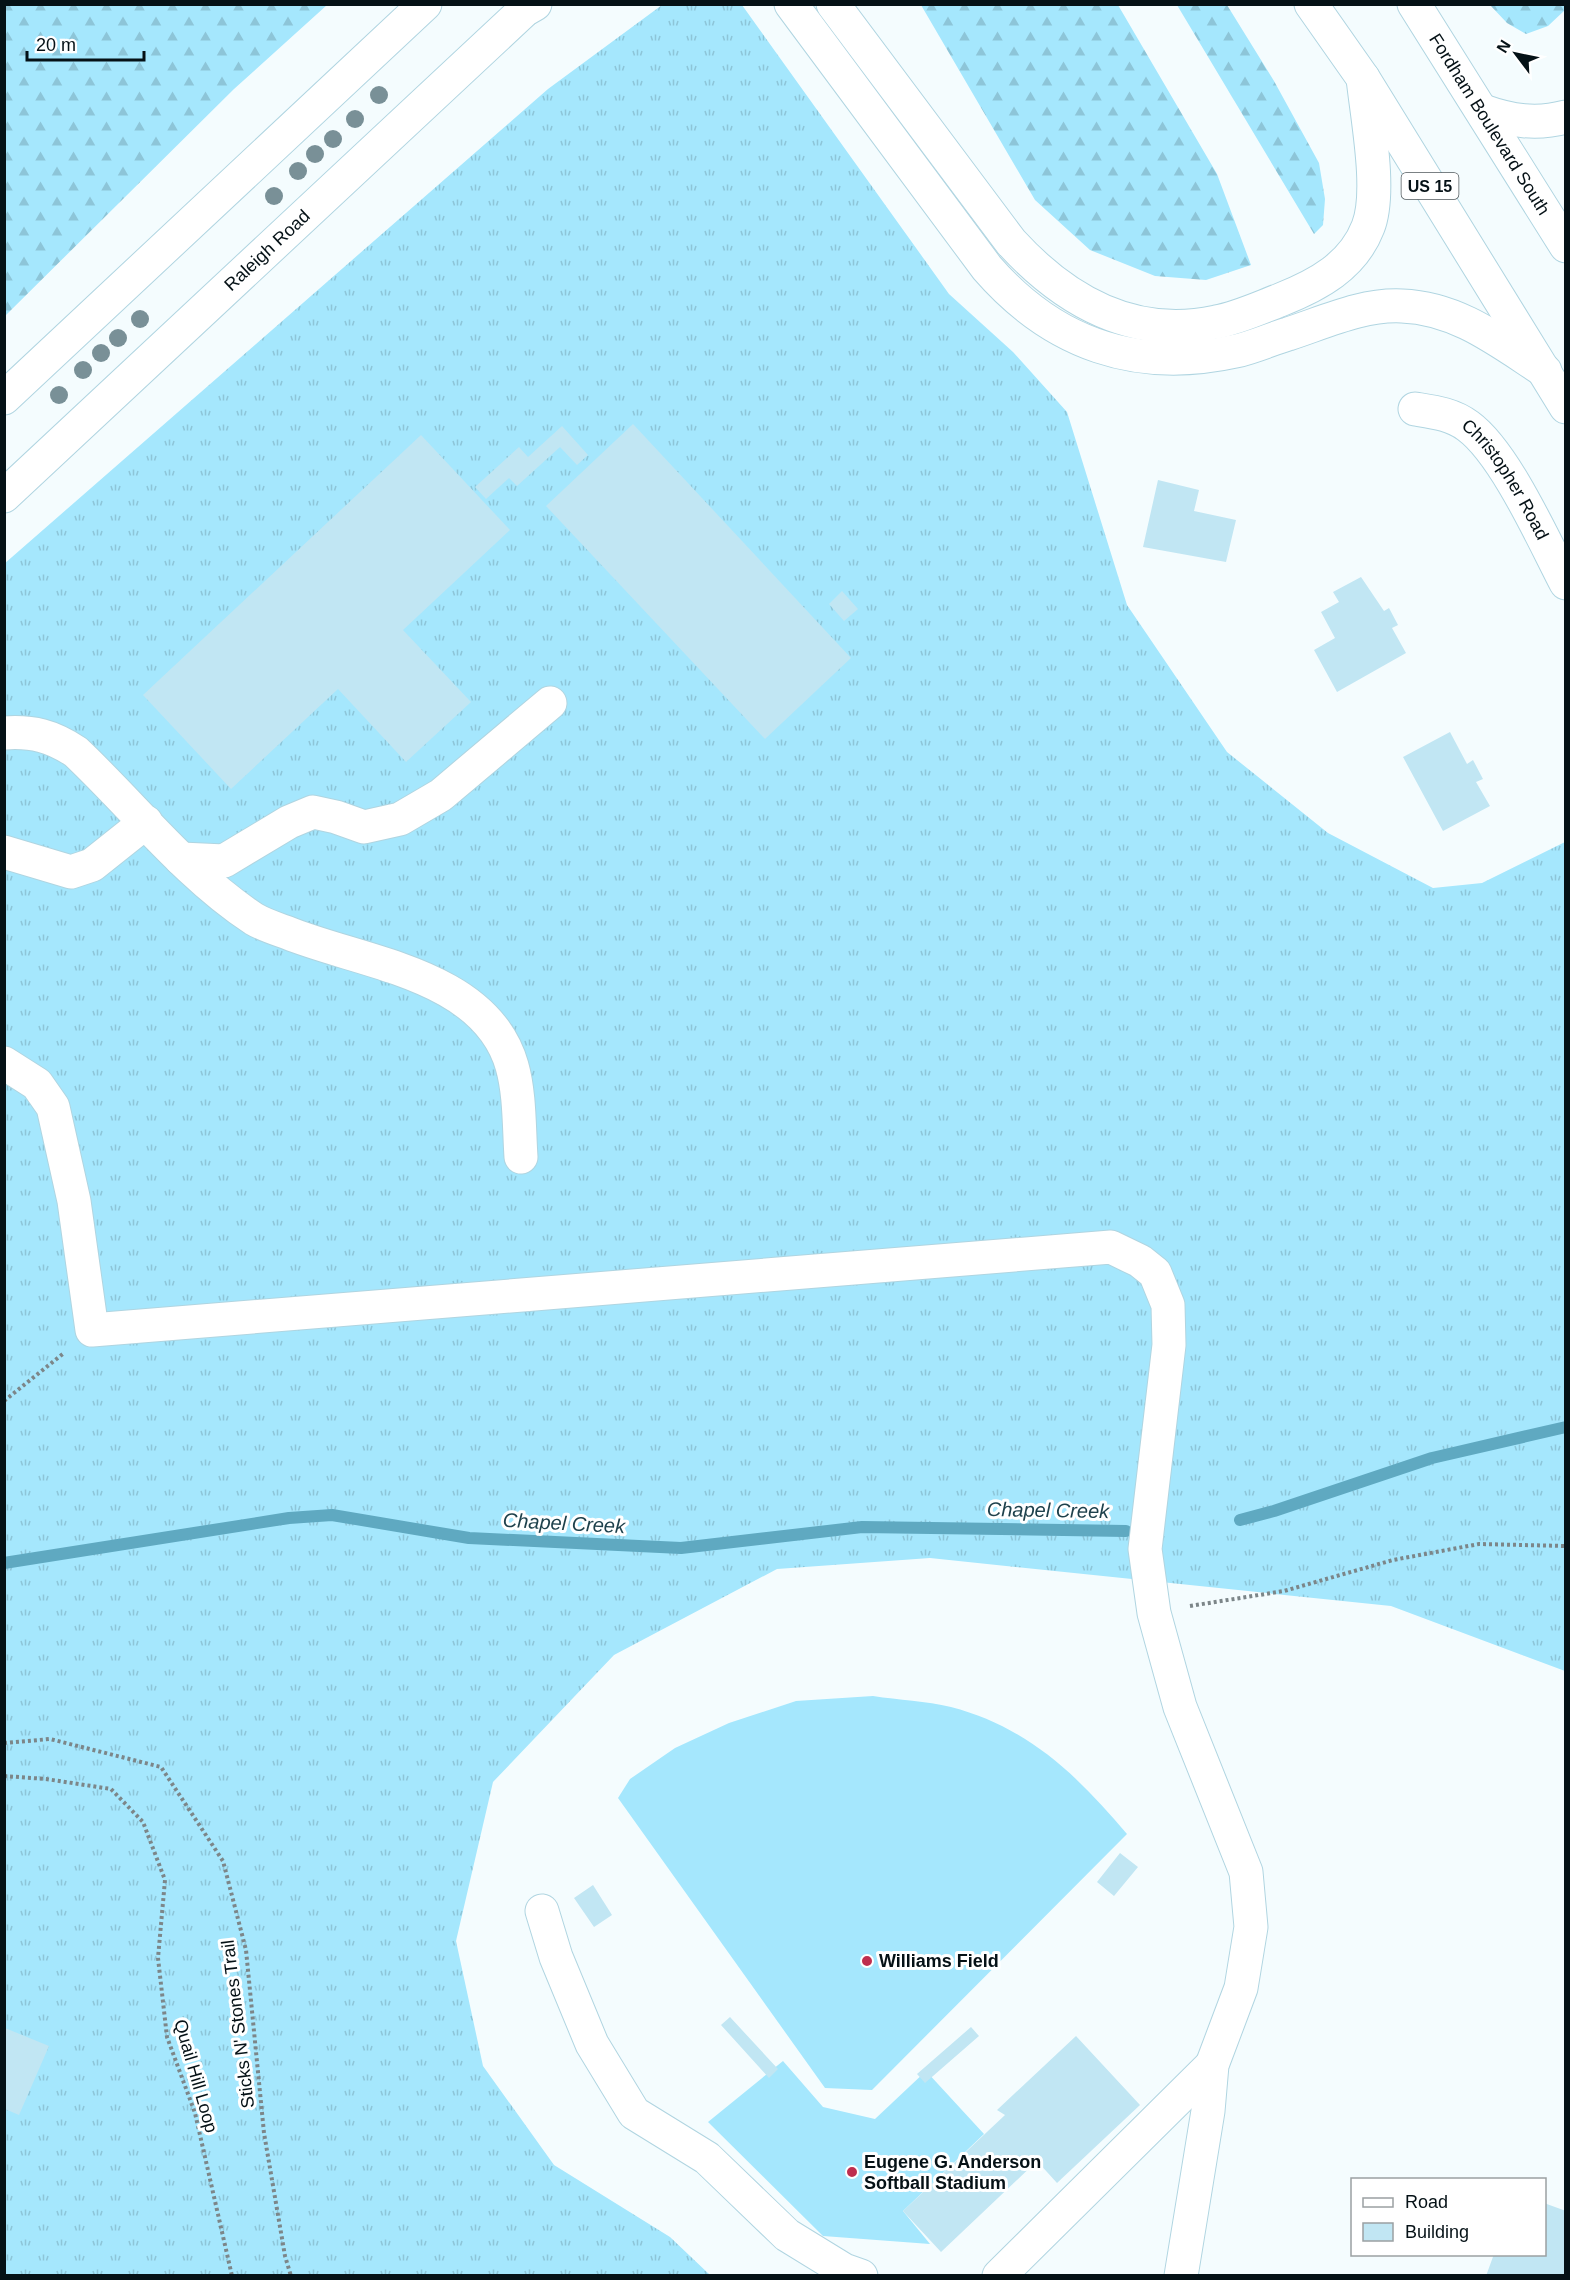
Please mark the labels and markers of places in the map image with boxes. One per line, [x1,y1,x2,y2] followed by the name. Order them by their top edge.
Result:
[879,1951,999,1971] place label: Williams Field
[860,1954,874,1968] marker: Williams Field
[864,2152,1041,2193] place label: Eugene G. Anderson Softball Stadium
[845,2165,859,2179] marker: Eugene G. Anderson Softball Stadium

